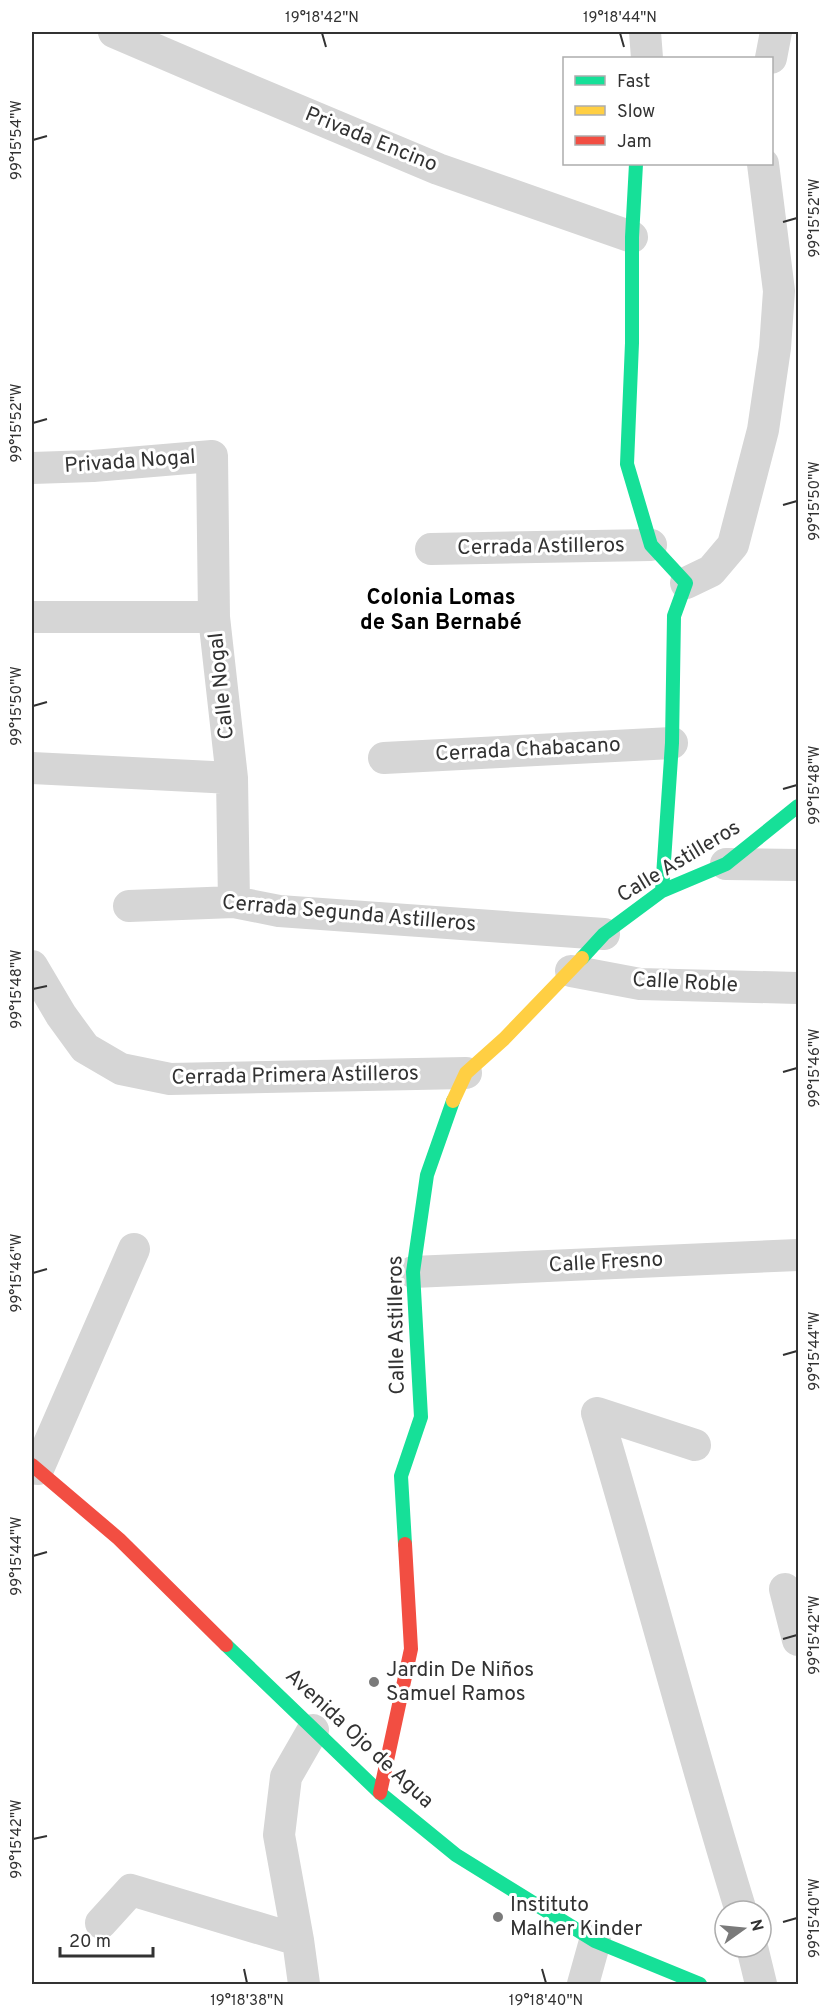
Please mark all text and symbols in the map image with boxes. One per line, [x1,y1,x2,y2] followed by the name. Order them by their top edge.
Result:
[285,9,359,28] text: 19°18'42"N
[583,9,657,28] text: 19°18'44"N
[563,57,773,165] legend
[617,71,650,94] text: Fast
[8,100,27,180] text: 99°15'54"W
[301,101,441,179] street label: Privada Encino
[617,101,655,124] text: Slow
[617,131,652,154] text: Jam
[806,178,825,258] text: 99°15'52"W
[8,383,27,463] text: 99°15'52"W
[63,444,197,480] street label: Privada Nogal
[806,461,825,541] text: 99°15'50"W
[457,532,625,562] street label: Cerrada Astilleros
[360,585,522,637] district label: Colonia Lomas de San Bernabé
[203,631,241,741] street label: Calle Nogal
[8,666,27,746] text: 99°15'50"W
[435,732,621,768] street label: Cerrada Chabacano
[806,745,825,825] text: 99°15'48"W
[612,815,746,909] street label: Calle Astilleros
[221,889,477,939] street label: Cerrada Segunda Astilleros
[8,949,27,1029] text: 99°15'48"W
[632,967,738,999] street label: Calle Roble
[806,1028,825,1108] text: 99°15'46"W
[171,1060,419,1092] street label: Cerrada Primera Astilleros
[8,1233,27,1313] text: 99°15'46"W
[548,1247,664,1279] street label: Calle Fresno
[382,1255,412,1395] street label: Calle Astilleros
[806,1311,825,1391] text: 99°15'44"W
[8,1516,27,1596] text: 99°15'44"W
[806,1595,825,1675] text: 99°15'42"W
[386,1657,534,1708] place label: Jardin De Niños Samuel Ramos
[279,1663,439,1815] street label: Avenida Ojo de Agua
[367,1675,381,1689] marker: Jardin De Niños Samuel Ramos
[8,1799,27,1879] text: 99°15'42"W
[806,1878,825,1958] text: 99°15'40"W
[510,1892,642,1943] place label: Instituto Malher Kinder
[713,1899,773,1959] north arrow
[491,1910,505,1924] marker: Instituto Malher Kinder
[744,1917,767,1934] text: N
[60,1920,153,1958] scale bar
[69,1931,111,1954] text: 20 m
[210,1992,284,2011] text: 19°18'38"N
[509,1992,583,2011] text: 19°18'40"N

